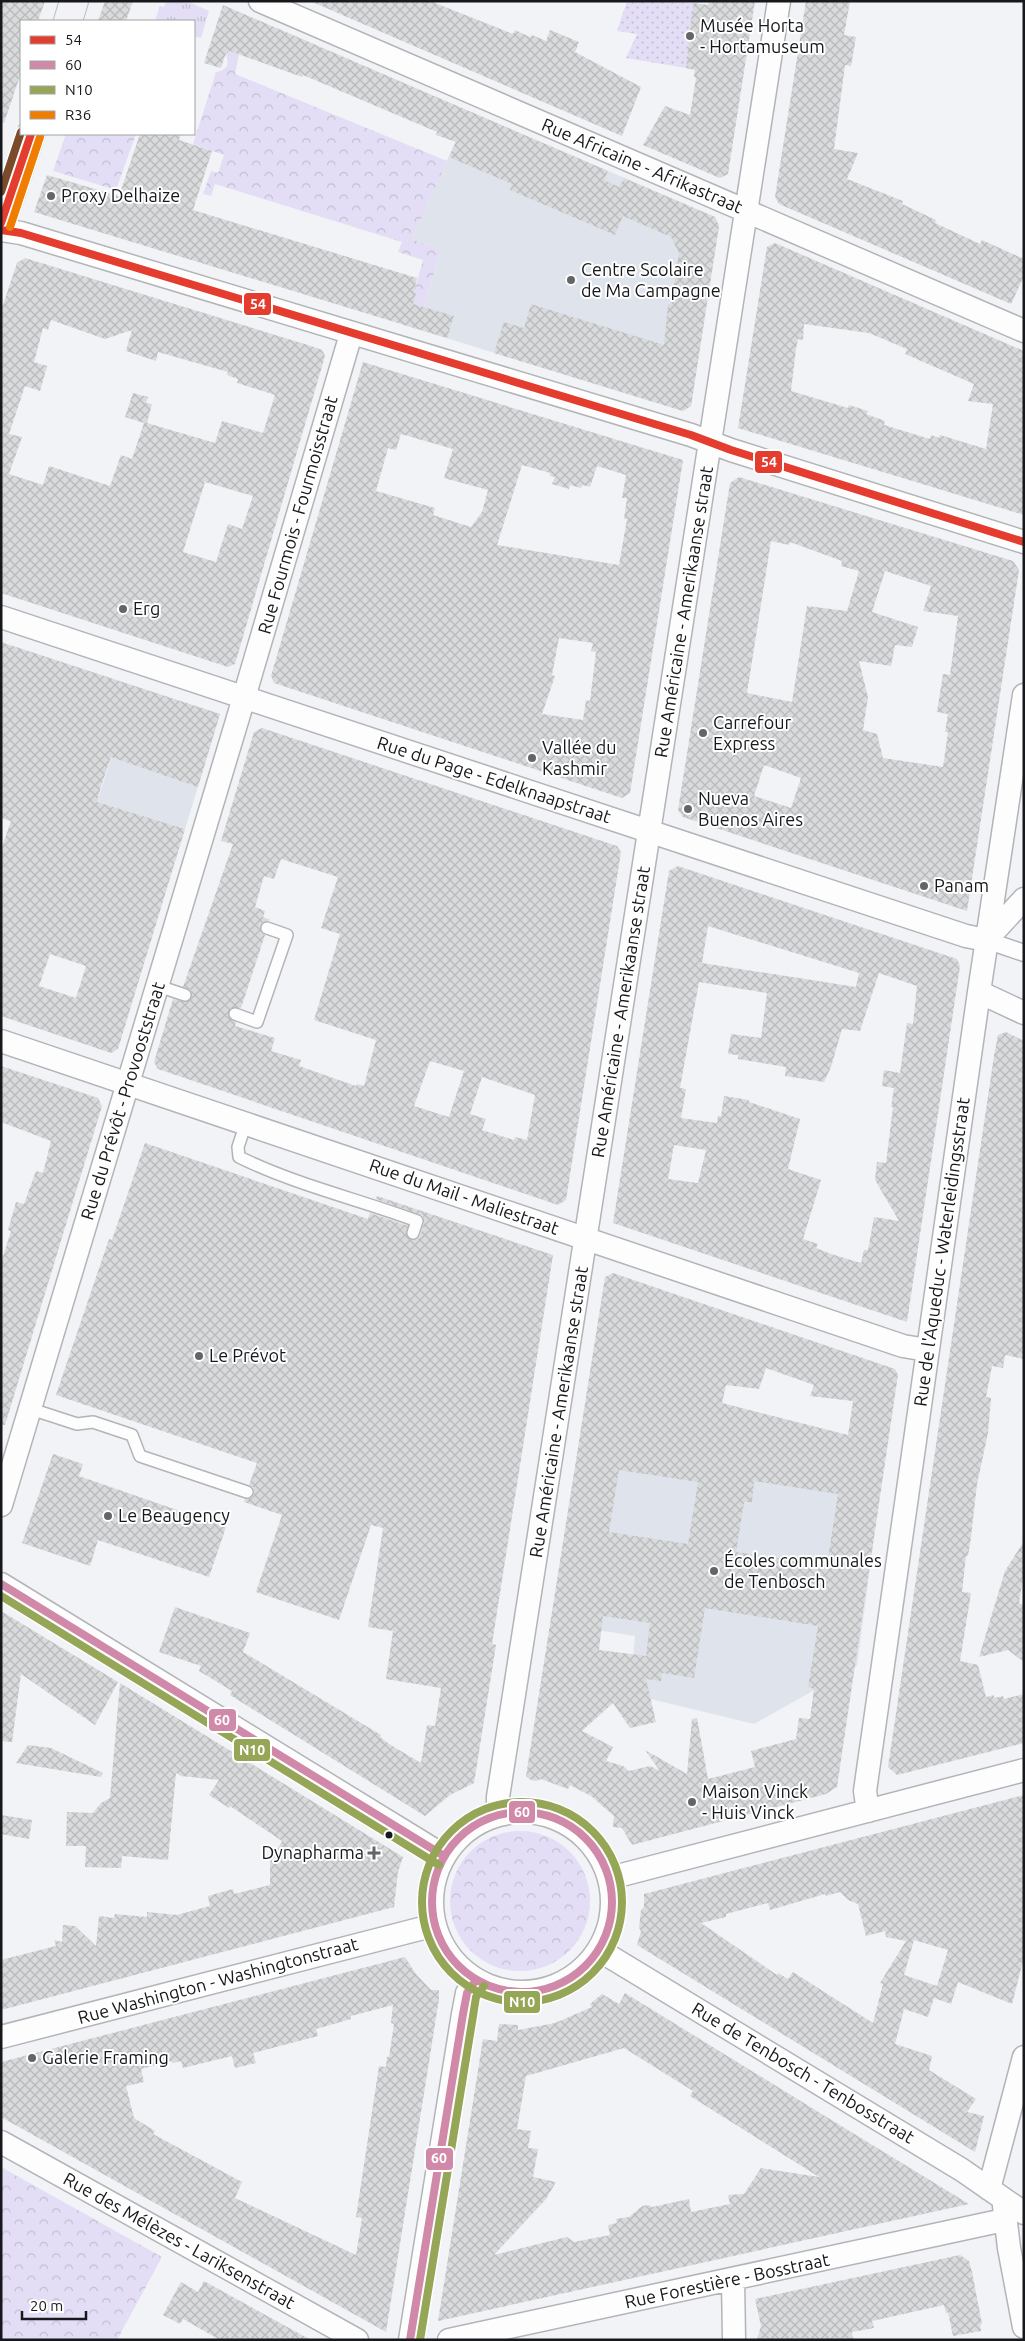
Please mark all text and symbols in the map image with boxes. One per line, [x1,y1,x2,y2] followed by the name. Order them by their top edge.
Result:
[700,15,825,56] place label: Musée Horta - Hortamuseum
[20,20,195,135] legend
[684,30,696,42] marker: Musée Horta - Hortamuseum
[65,31,82,48] text: 54
[65,56,82,73] text: 60
[65,81,93,98] text: N10
[65,106,91,123] text: R36
[539,114,746,217] street label: Rue Africaine - Afrikastraat
[61,185,180,205] place label: Proxy Delhaize
[45,190,57,202] marker: Proxy Delhaize
[581,259,721,300] place label: Centre Scolaire de Ma Campagne
[565,274,577,286] marker: Centre Scolaire de Ma Campagne
[243,292,272,316] line badge: 54
[250,296,266,312] text: 54
[253,393,341,636] street label: Rue Fourmois - Fourmoisstraat
[754,450,783,474] line badge: 54
[761,454,777,470] text: 54
[650,465,716,759] street label: Rue Américaine - Amerikaanse straat
[133,598,160,618] place label: Erg
[117,603,129,615] marker: Erg
[713,712,792,753] place label: Carrefour Express
[697,727,709,739] marker: Carrefour Express
[375,732,614,826] street label: Rue du Page - Edelknaapstraat
[542,737,617,778] place label: Vallée du Kashmir
[526,752,538,764] marker: Vallée du Kashmir
[698,788,803,829] place label: Nueva Buenos Aires
[682,803,694,815] marker: Nueva Buenos Aires
[587,865,653,1159] street label: Rue Américaine - Amerikaanse straat
[934,875,989,895] place label: Panam
[918,880,930,892] marker: Panam
[76,979,168,1222] street label: Rue du Prévôt - Provooststraat
[909,1096,973,1408] street label: Rue de l'Aqueduc - Waterleidingsstraat
[367,1154,562,1238] street label: Rue du Mail - Maliestraat
[525,1265,591,1559] street label: Rue Américaine - Amerikaanse straat
[209,1345,286,1365] place label: Le Prévot
[193,1350,205,1362] marker: Le Prévot
[118,1505,230,1525] place label: Le Beaugency
[102,1510,114,1522] marker: Le Beaugency
[724,1549,882,1591] place label: Écoles communales de Tenbosch
[708,1565,720,1577] marker: Écoles communales de Tenbosch
[208,1708,237,1732] line badge: 60
[214,1712,230,1728] text: 60
[233,1738,271,1762] line badge: N10
[239,1742,265,1758] text: N10
[702,1781,808,1822] place label: Maison Vinck - Huis Vinck
[686,1796,698,1808] marker: Maison Vinck - Huis Vinck
[508,1800,536,1824] line badge: 60
[514,1804,530,1820] text: 60
[384,1830,394,1840] unlabelled marker
[261,1842,364,1862] place label: Dynapharma
[368,1847,380,1859] marker: Dynapharma
[75,1933,360,2027] street label: Rue Washington - Washingtonstraat
[503,1990,541,2014] line badge: N10
[509,1994,535,2010] text: N10
[689,1998,918,2147] street label: Rue de Tenbosch - Tenbosstraat
[42,2047,169,2067] place label: Galerie Framing
[26,2052,38,2064] marker: Galerie Framing
[425,2147,454,2171] line badge: 60
[431,2150,447,2166] text: 60
[60,2168,299,2312] street label: Rue des Mélèzes - Lariksenstraat
[623,2249,831,2311] street label: Rue Forestière - Bosstraat
[22,2288,86,2320] scale bar
[30,2297,63,2314] text: 20 m

